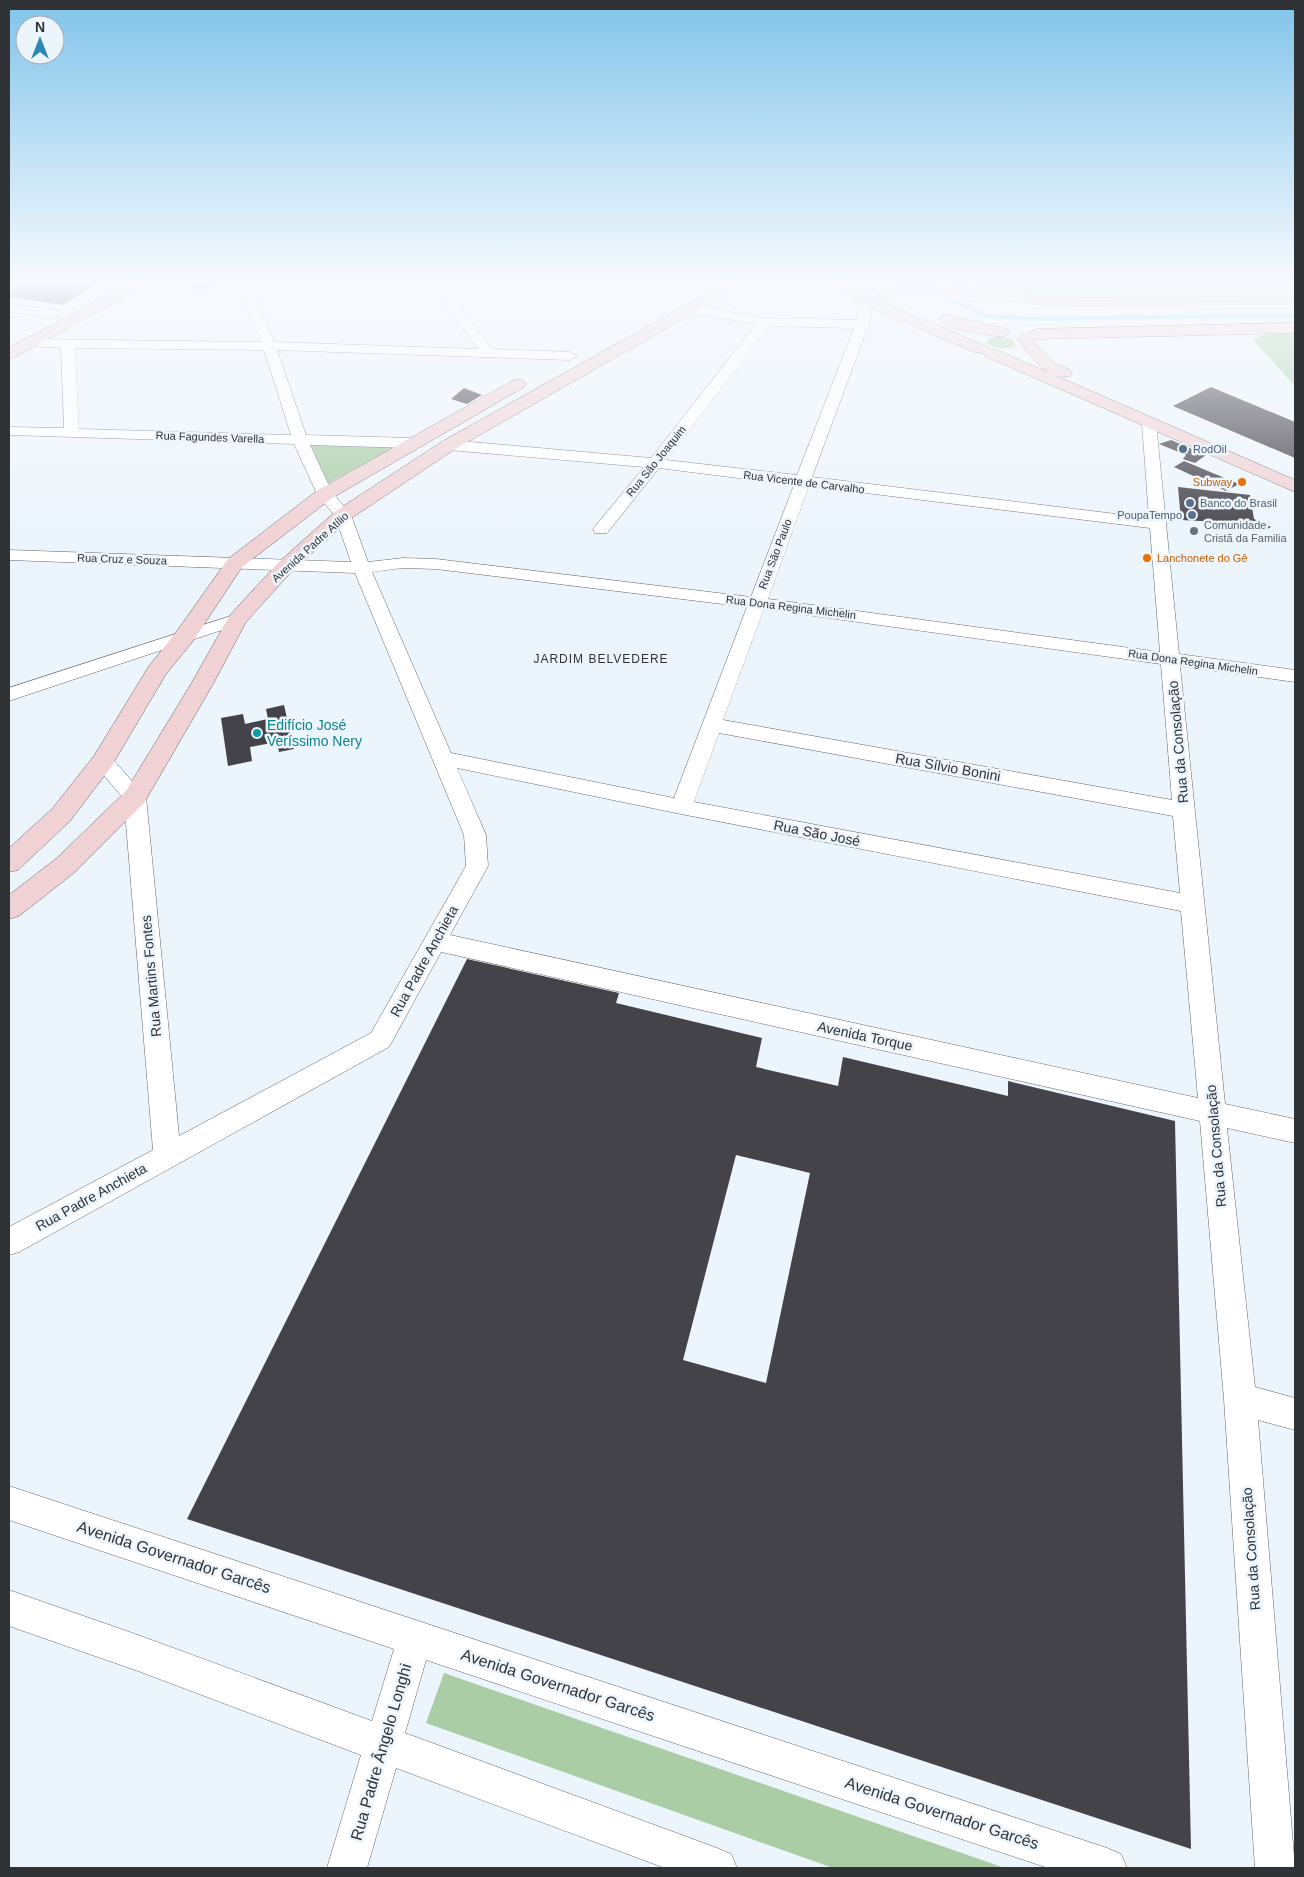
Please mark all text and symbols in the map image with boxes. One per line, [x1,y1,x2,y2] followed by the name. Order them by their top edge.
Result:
[15,15,65,65] north arrow
[35,19,45,35] text: N
[624,423,688,499] street label: Rua São Joaquim
[155,429,265,445] street label: Rua Fagundes Varella
[1177,443,1189,455] marker: RodOil
[1193,443,1227,455] place label: RodOil
[743,469,865,495] street label: Rua Vicente de Carvalho
[1193,476,1232,488] place label: Subway
[1236,476,1248,488] marker: Subway
[1184,497,1196,509] marker: Banco do Brasil
[1200,497,1277,509] place label: Banco do Brasil
[269,509,351,585] street label: Avenida Padre Atílio
[1117,509,1182,521] place label: PoupaTempo
[1186,509,1198,521] marker: PoupaTempo
[756,517,794,591] street label: Rua São Paulo
[1204,519,1287,544] place label: Comunidade Cristã da Familia
[1188,525,1200,537] marker: Comunidade Cristã da Familia
[77,551,168,567] street label: Rua Cruz e Souza
[1141,552,1153,564] marker: Lanchonete do Gê
[1157,552,1248,564] place label: Lanchonete do Gê
[725,593,857,621] street label: Rua Dona Regina Michelin
[1127,647,1259,677] street label: Rua Dona Regina Michelin
[533,652,669,666] district label: JARDIM BELVEDERE
[1165,680,1191,804] street label: Rua da Consolação
[267,717,362,749] place label: Edifício José Veríssimo Nery
[251,727,263,739] marker: Edifício José Veríssimo Nery
[894,750,1002,784] street label: Rua Sílvio Bonini
[772,817,862,849] street label: Rua São José
[387,902,461,1019] street label: Rua Padre Anchieta
[138,914,164,1038] street label: Rua Martins Fontes
[816,1018,914,1054] street label: Avenida Torque
[1203,1084,1229,1208] street label: Rua da Consolação
[33,1160,150,1234] street label: Rua Padre Anchieta
[1239,1487,1263,1611] street label: Rua da Consolação
[75,1518,273,1596] street label: Avenida Governador Garcês
[459,1646,657,1724] street label: Avenida Governador Garcês
[347,1661,414,1842] street label: Rua Padre Ângelo Longhi
[843,1774,1041,1852] street label: Avenida Governador Garcês

